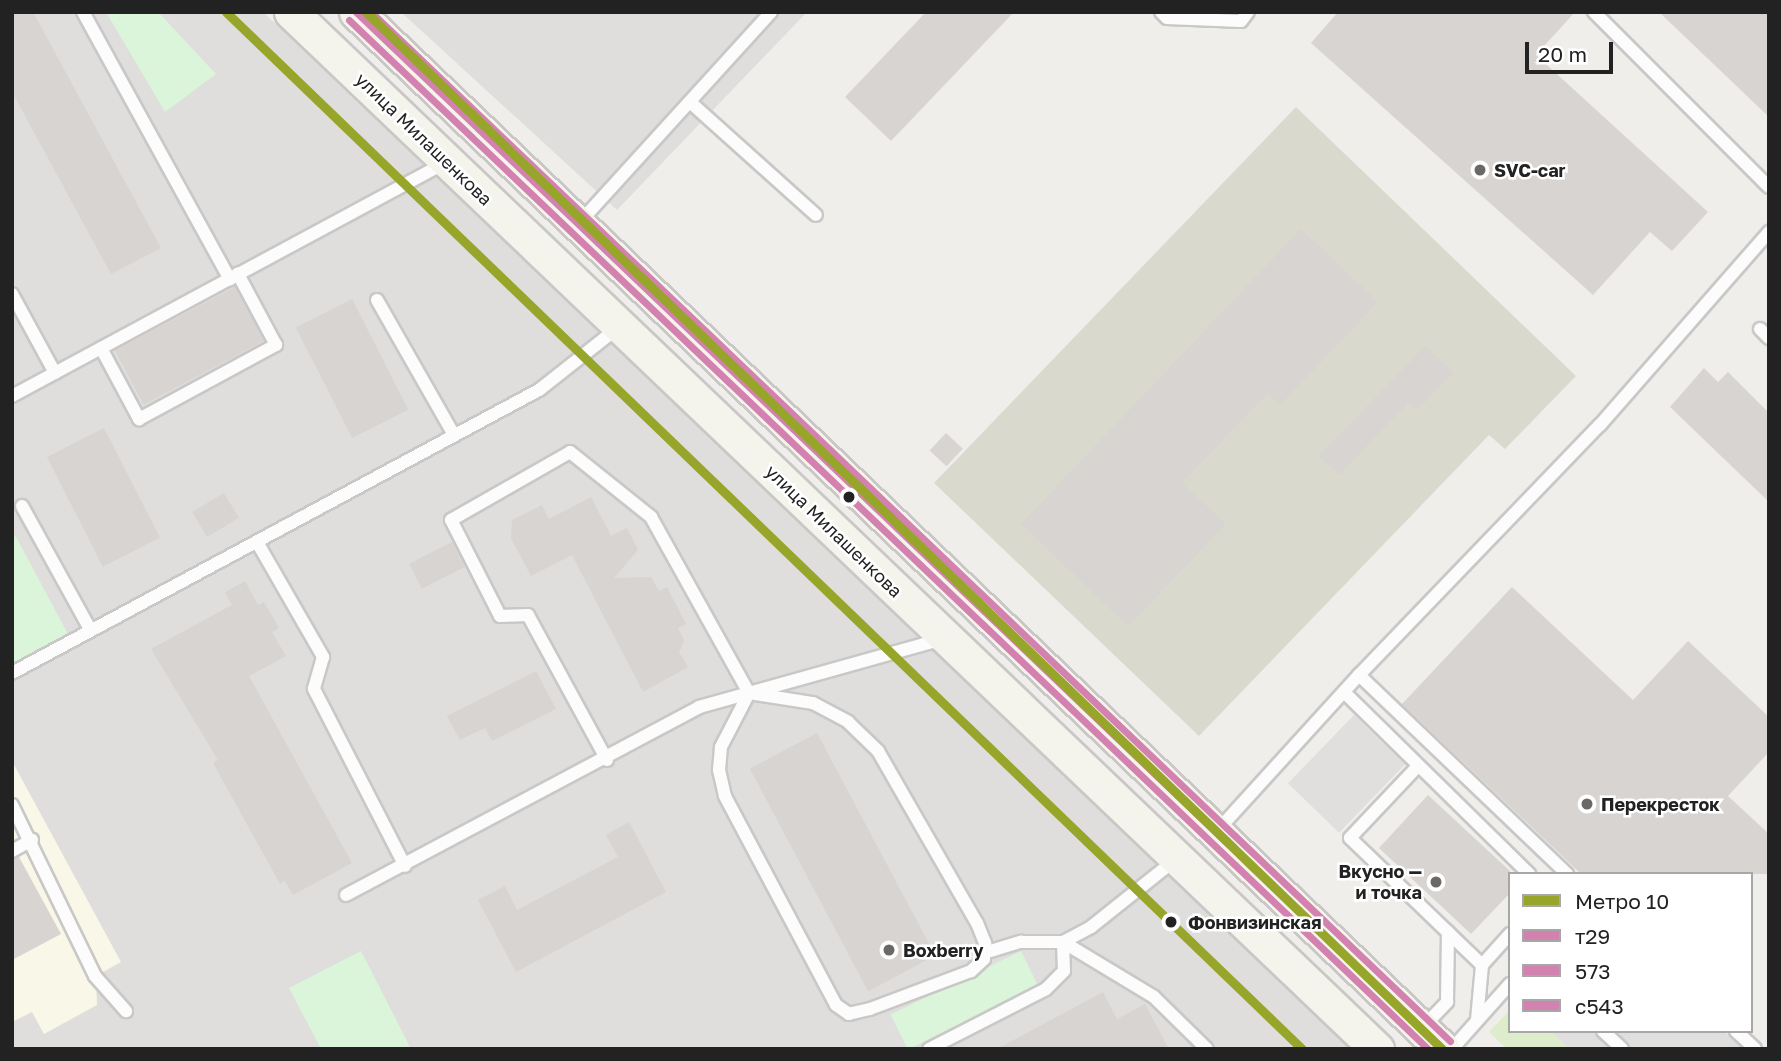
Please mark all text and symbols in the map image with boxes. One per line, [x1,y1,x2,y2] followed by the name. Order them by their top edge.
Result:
[1529,28,1616,72] scale bar
[1538,41,1587,67] text: 20 m
[351,68,497,210] street label: улица Милашенкова
[1494,159,1566,181] place label: SVC-car
[1472,162,1488,178] marker: SVC-car
[761,460,907,602] street label: улица Милашенкова
[842,490,856,504] unlabelled marker
[1601,793,1720,815] place label: Перекресток
[1579,796,1595,812] marker: Перекресток
[1338,861,1422,903] place label: Вкусно — и точка
[1508,872,1753,1033] legend
[1428,874,1444,890] marker: Вкусно — и точка
[1575,888,1669,914] text: Метро 10
[1160,911,1182,933] marker: Фонвизинская
[1188,911,1321,933] place label: Фонвизинская
[1575,923,1610,949] text: т29
[903,939,984,961] place label: Boxberry
[881,942,897,958] marker: Boxberry
[1575,958,1611,984] text: 573
[1575,993,1624,1019] text: с543

